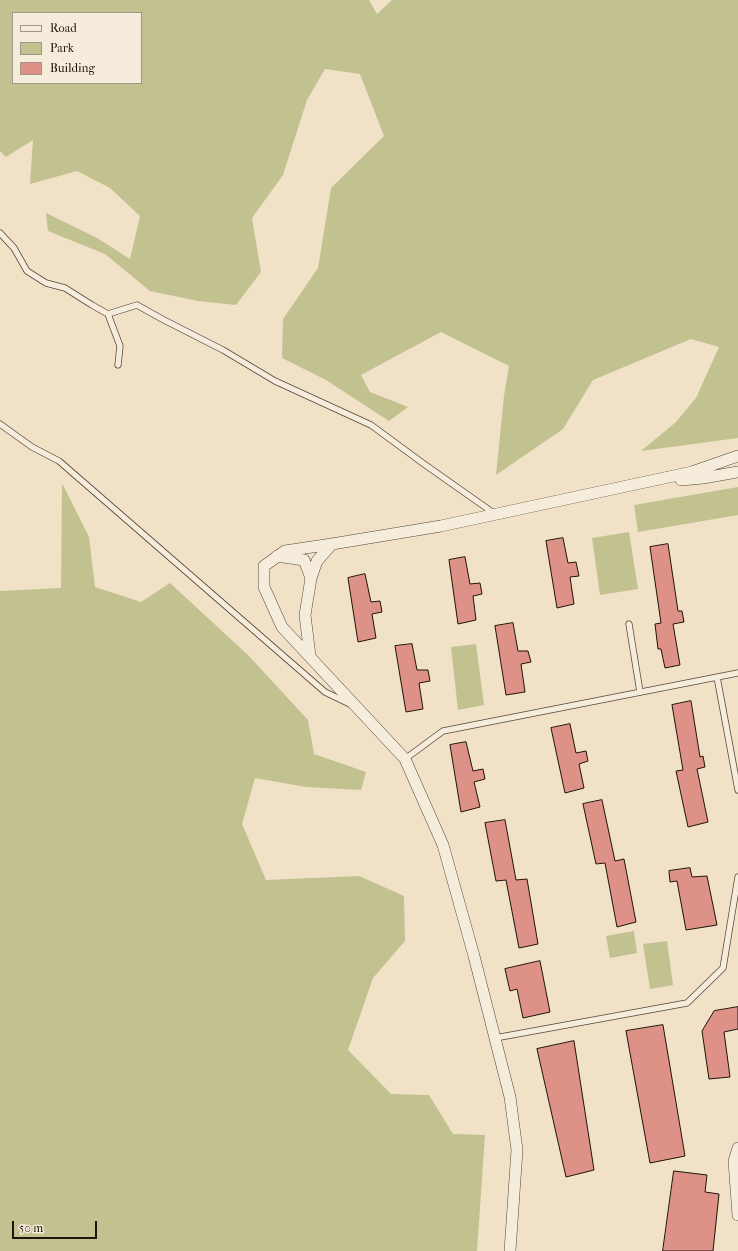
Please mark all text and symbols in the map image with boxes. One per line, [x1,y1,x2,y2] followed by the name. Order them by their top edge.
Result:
[12,12,142,84] legend
[50,21,77,35] text: Road
[50,41,74,55] text: Park
[50,61,95,75] text: Building
[14,1213,99,1239] scale bar
[19,1221,43,1235] text: 50 m

